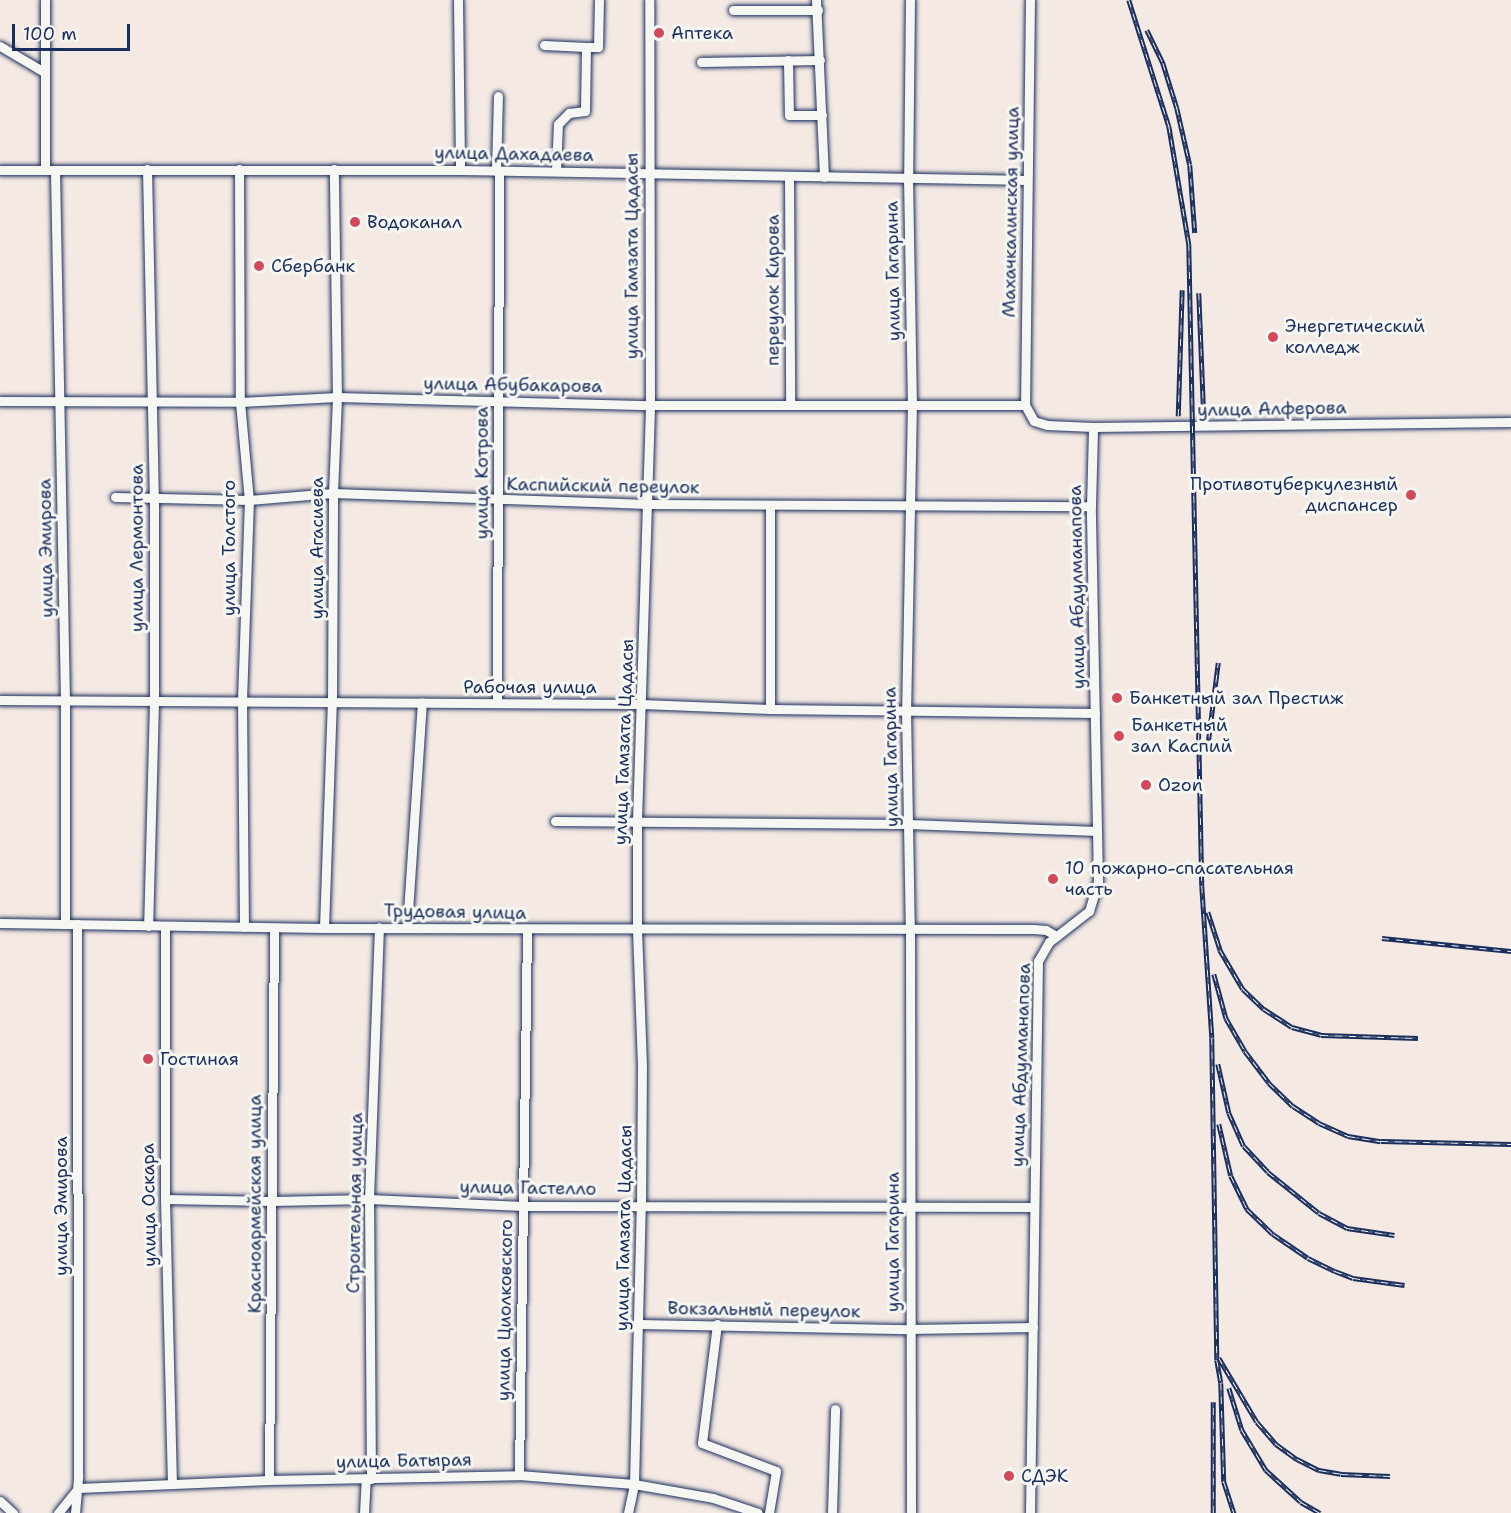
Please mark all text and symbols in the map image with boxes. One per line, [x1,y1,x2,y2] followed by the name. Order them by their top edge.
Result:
[15,12,134,50] scale bar
[23,22,77,46] text: 100 m
[671,22,733,44] place label: Аптека
[652,26,666,40] marker: Аптека
[998,106,1024,318] street label: Махачкалинская улица
[434,142,594,166] street label: улица Дахадаева
[621,153,643,359] street label: улица Гамзата Цадасы
[881,201,905,341] street label: улица Гагарина
[367,211,462,233] place label: Водоканал
[762,214,784,366] street label: переулок Кирова
[348,215,362,229] marker: Водоканал
[271,255,355,277] place label: Сбербанк
[252,259,266,273] marker: Сбербанк
[1285,316,1425,358] place label: Энергетический колледж
[1266,330,1280,344] marker: Энергетический колледж
[423,373,603,397] street label: улица Абубакарова
[1197,397,1347,421] street label: улица Алферова
[471,407,493,539] street label: улица Котрова
[126,464,148,632] street label: улица Лермонтова
[506,474,700,498] street label: Каспийский переулок
[1190,474,1398,516] place label: Противотуберкулезный диспансер
[306,477,328,619] street label: улица Агасиева
[34,478,58,618] street label: улица Эмирова
[218,480,240,616] street label: улица Толстого
[1064,485,1090,689] street label: улица Абдулманапова
[1402,486,1420,504] marker: Противотуберкулезный диспансер
[610,639,638,845] street label: улица Гамзата Цадасы
[463,676,597,698] street label: Рабочая улица
[879,687,903,827] street label: улица Гагарина
[1129,687,1343,709] place label: Банкетный зал Престиж
[1110,691,1124,705] marker: Банкетный зал Престиж
[1131,715,1232,758] place label: Банкетный зал Каспий
[1112,729,1126,743] marker: Банкетный зал Каспий
[1158,774,1203,796] place label: Ozon
[1139,778,1153,792] marker: Ozon
[1065,858,1294,900] place label: 10 пожарно-спасательная часть
[1046,872,1060,886] marker: 10 пожарно-спасательная часть
[383,900,527,924] street label: Трудовая улица
[1007,963,1035,1167] street label: улица Абдулманапова
[160,1048,239,1070] place label: Гостиная
[141,1052,155,1066] marker: Гостиная
[244,1095,266,1313] street label: Красноармейская улица
[343,1112,367,1294] street label: Строительная улица
[611,1125,637,1331] street label: улица Гамзата Цадасы
[50,1136,72,1276] street label: улица Эмирова
[137,1143,161,1267] street label: улица Оскара
[882,1172,904,1312] street label: улица Гагарина
[460,1176,596,1200] street label: улица Гастелло
[493,1219,517,1401] street label: улица Циолковского
[667,1298,861,1322] street label: Вокзальный переулок
[336,1449,472,1473] street label: улица Батырая
[1021,1465,1068,1487] place label: СДЭК
[1002,1469,1016,1483] marker: СДЭК

